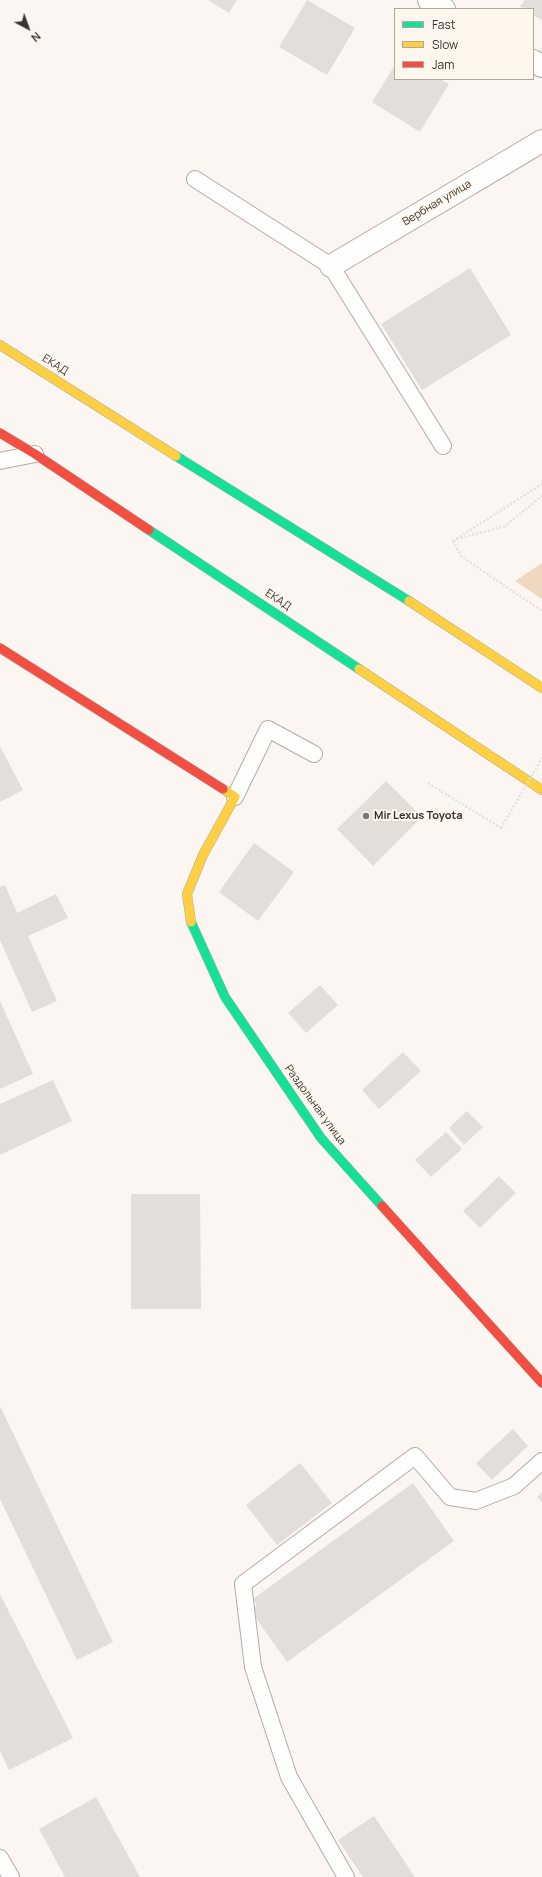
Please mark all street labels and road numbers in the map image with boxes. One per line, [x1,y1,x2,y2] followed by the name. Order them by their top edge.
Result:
[400,177,474,229] street label: Вербная улица
[40,352,70,378] street label: ЕКАД
[263,587,293,613] street label: ЕКАД
[282,1063,348,1147] street label: Раздольная улица

